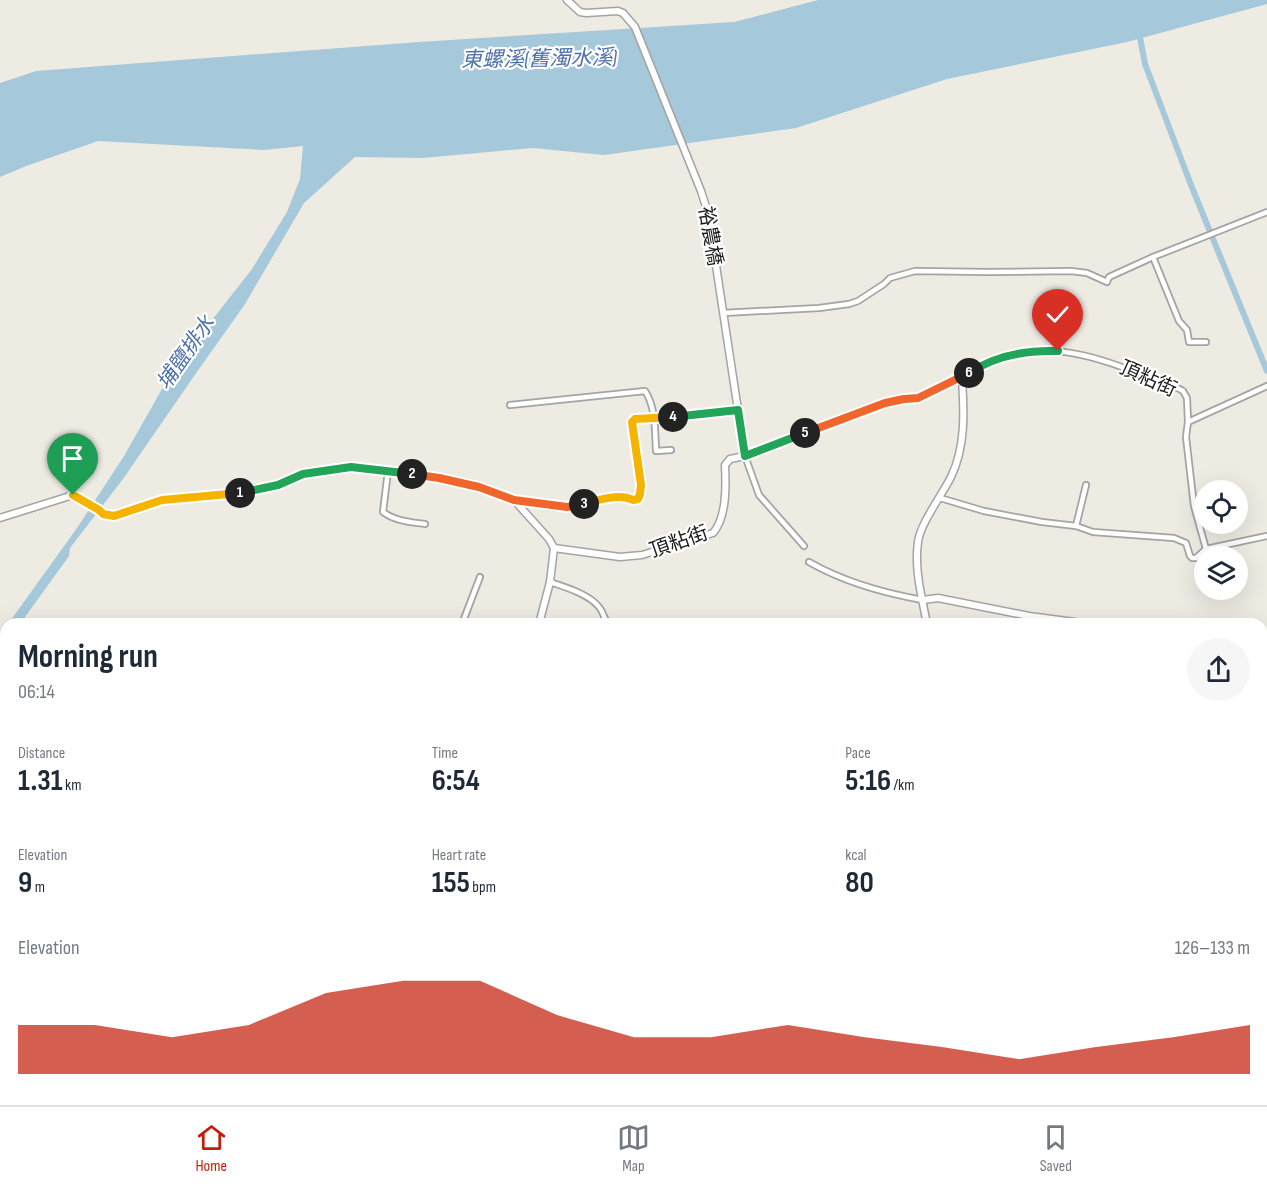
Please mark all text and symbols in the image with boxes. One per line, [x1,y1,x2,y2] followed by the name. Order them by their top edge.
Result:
[461,45,618,73] water label: 東螺溪(舊濁水溪)
[693,204,727,268] street label: 裕農橋
[1032,289,1083,351] pin
[1041,298,1074,331] icon: check
[152,311,221,395] water label: 埔鹽排水
[1116,356,1180,402] street label: 頂粘街
[954,358,984,388] pin: 6
[965,363,973,382] text: 6
[658,402,688,432] pin: 4
[669,407,677,426] text: 4
[790,418,820,448] pin: 5
[801,423,809,442] text: 5
[47,433,98,495] pin
[56,442,89,475] icon: arrive
[397,459,427,489] pin: 2
[408,464,416,483] text: 2
[225,478,255,508] pin: 1
[1194,480,1248,600] map controls
[1194,480,1248,534] button: locate
[237,483,243,502] text: 1
[569,489,599,519] pin: 3
[580,494,588,513] text: 3
[647,521,711,563] street label: 頂粘街
[1194,546,1248,600] button: layers
[18,637,158,677] text: Morning run
[1187,638,1250,701] button: share
[18,680,55,704] text: 06:14
[18,744,65,763] text: Distance
[432,744,458,763] text: Time
[845,744,871,763] text: Pace
[18,763,63,799] text: 1.31
[432,763,480,799] text: 6:54
[845,763,891,799] text: 5:16
[63,776,81,795] text: km
[891,776,914,795] text: /km
[18,846,67,865] text: Elevation
[432,846,486,865] text: Heart rate
[845,846,867,865] text: kcal
[18,865,32,901] text: 9
[432,865,470,901] text: 155
[845,865,874,901] text: 80
[32,878,45,897] text: m
[470,878,496,897] text: bpm
[18,936,80,960] text: Elevation
[1175,936,1250,960] text: 126–133 m
[195,1121,228,1176] tab: Home
[617,1121,650,1176] tab: Map
[1039,1121,1072,1176] tab: Saved

